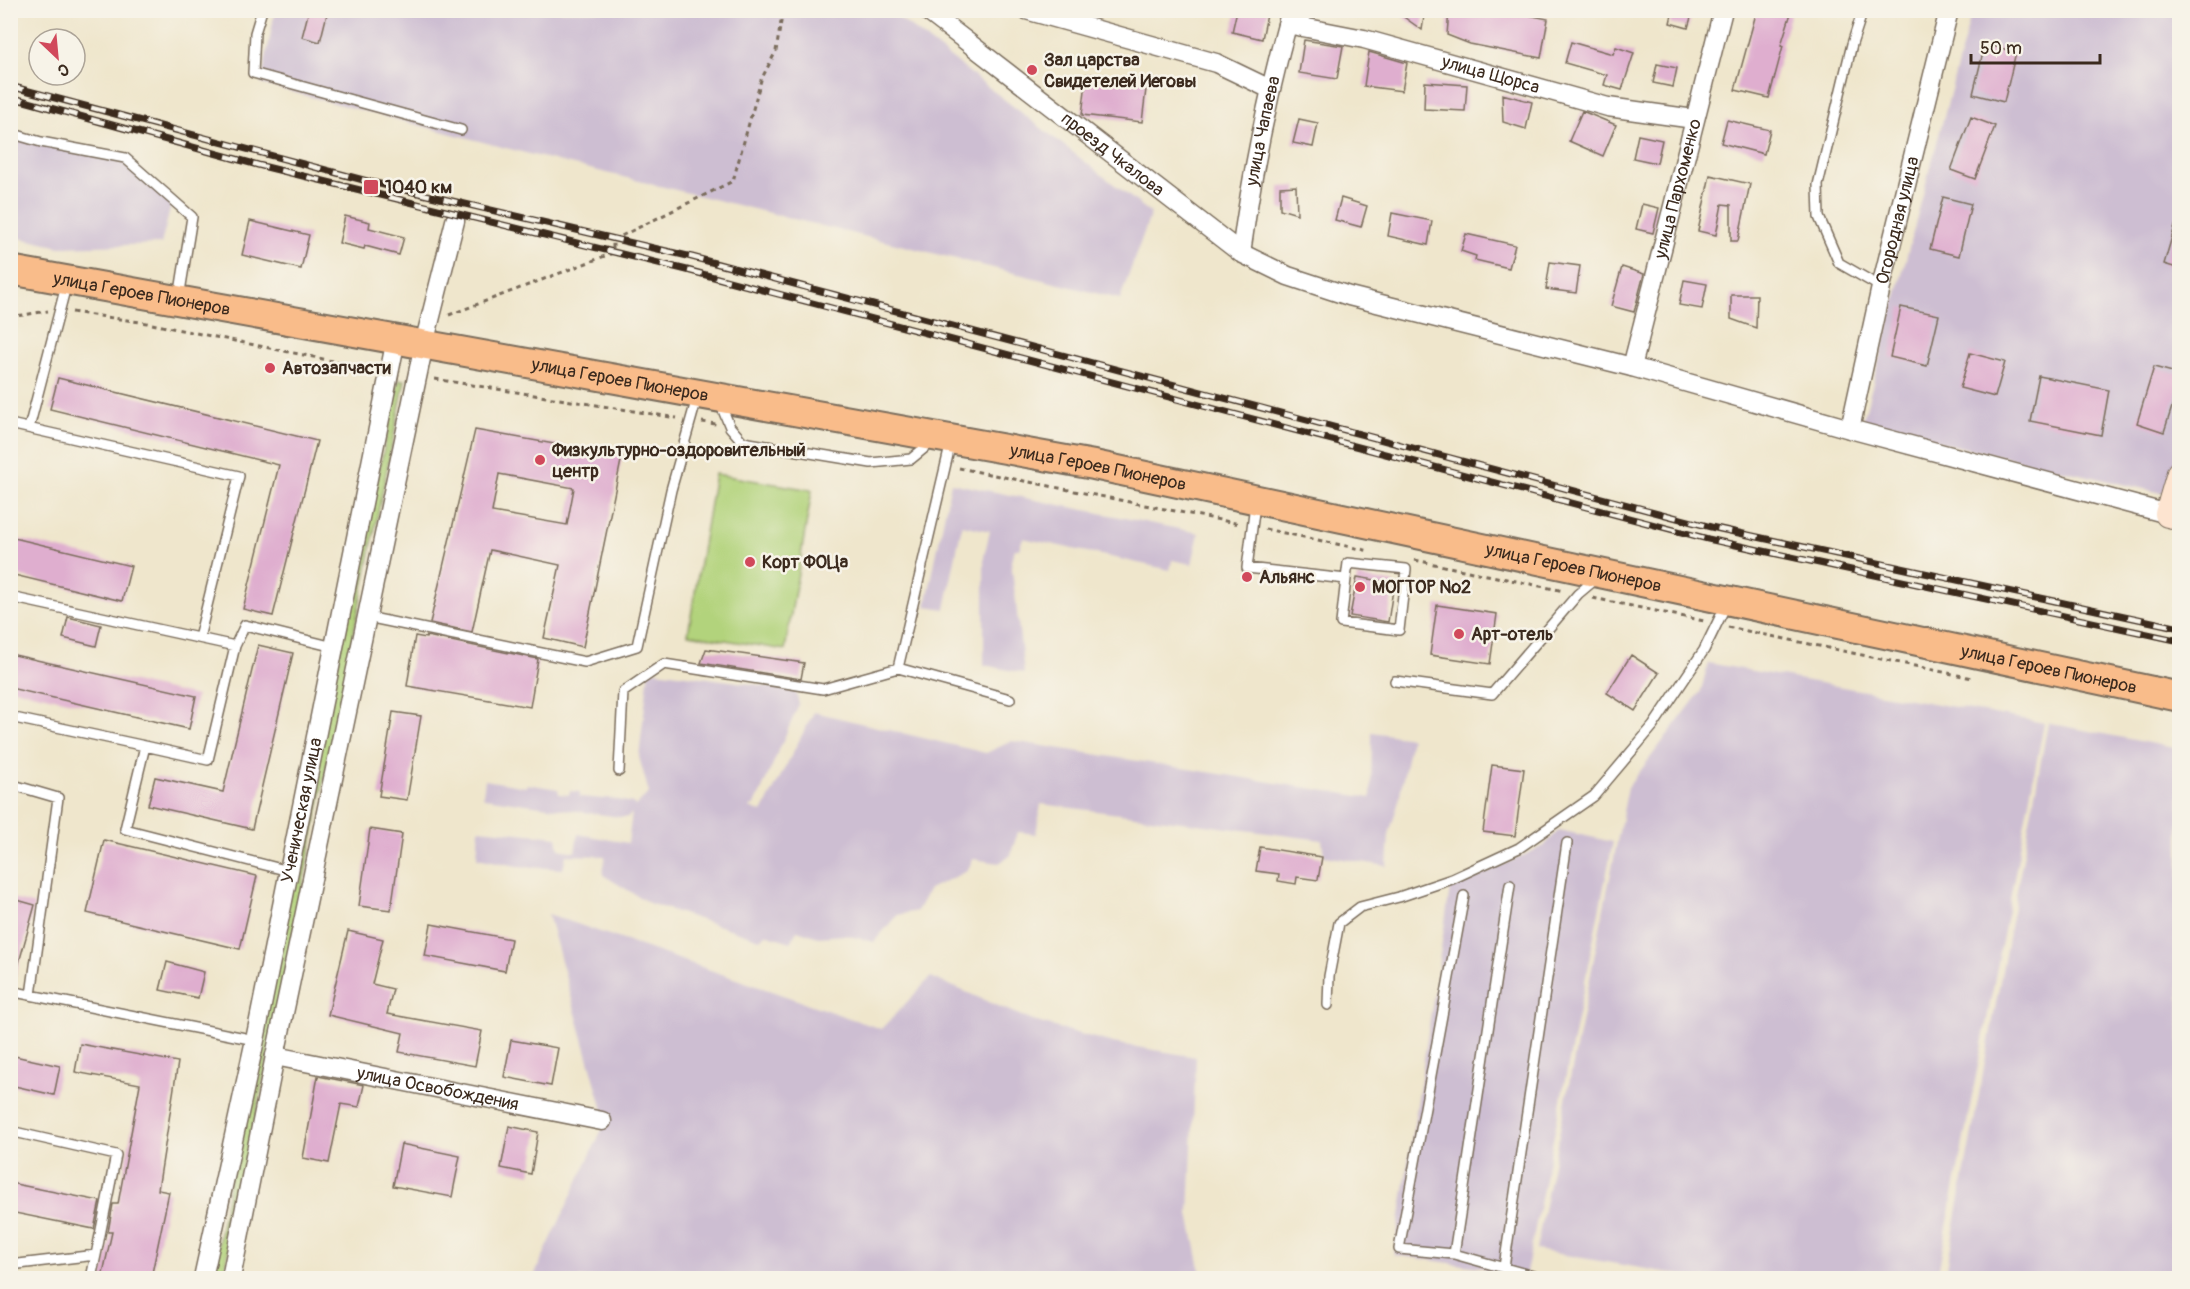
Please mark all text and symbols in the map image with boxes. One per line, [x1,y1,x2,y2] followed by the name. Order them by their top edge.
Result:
[27,27,87,87] north arrow
[1971,27,2100,65] scale bar
[1980,37,2022,60] text: 50 m
[1044,49,1196,93] place label: Зал царства Свидетелей Иеговы
[1438,49,1542,99] street label: улица Щорса
[54,58,72,81] text: С
[1025,63,1039,77] marker: Зал царства Свидетелей Иеговы
[1240,74,1285,189] street label: улица Чапаева
[1057,107,1169,201] street label: проезд Чкалова
[1648,116,1706,262] street label: улица Пархоменко
[1871,154,1924,287] street label: Огородная улица
[385,176,452,199] place label: 1040 км
[362,178,380,196] marker: 1040 км
[51,266,232,321] street label: улица Героев Пионеров
[529,352,711,407] street label: улица Героев Пионеров
[282,357,391,380] place label: Автозапчасти
[263,361,277,375] marker: Автозапчасти
[1007,438,1189,496] street label: улица Героев Пионеров
[551,439,806,483] place label: Физкультурно-оздоровительный центр
[533,453,547,467] marker: Физкультурно-оздоровительный центр
[1483,537,1664,597] street label: улица Героев Пионеров
[762,551,849,574] place label: Корт ФОЦа
[743,555,757,569] marker: Корт ФОЦа
[1259,566,1315,589] place label: Альянс
[1240,570,1254,584] marker: Альянс
[1372,576,1471,599] place label: МОГТОР №2
[1353,580,1367,594] marker: МОГТОР №2
[1471,623,1553,646] place label: Арт-отель
[1452,627,1466,641] marker: Арт-отель
[1958,639,2139,699] street label: улица Героев Пионеров
[275,736,327,885] street label: Ученическая улица
[354,1061,521,1116] street label: улица Освобождения

